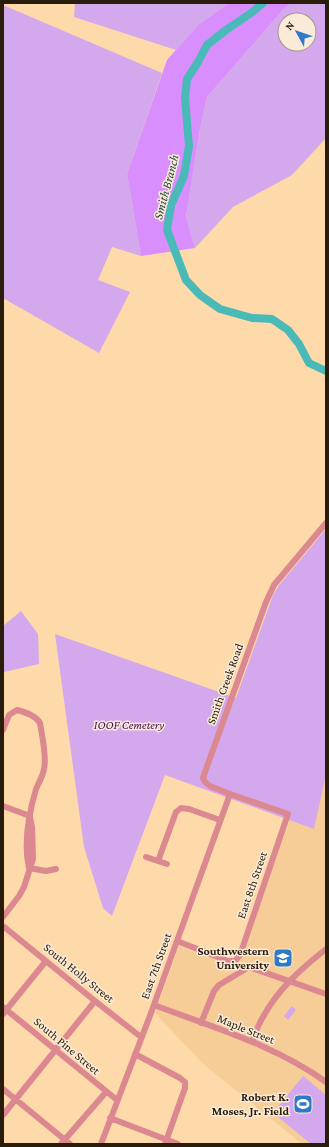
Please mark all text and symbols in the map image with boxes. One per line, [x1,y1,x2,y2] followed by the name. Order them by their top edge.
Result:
[277,12,317,52] north arrow
[282,18,297,32] text: N
[150,153,182,221] water label: Smith Branch
[204,641,246,726] street label: Smith Creek Road
[94,718,164,732] park label: IOOF Cemetery
[234,849,270,920] street label: East 8th Street
[138,930,175,1001] street label: East 7th Street
[41,940,118,1006] street label: South Holly Street
[198,944,269,972] place label: Southwestern University
[272,947,294,969] school or university icon: Southwestern University
[215,1011,278,1047] street label: Maple Street
[31,1014,104,1078] street label: South Pine Street
[212,1090,289,1118] place label: Robert K. Moses, Jr. Field
[292,1093,314,1115] sports icon: Robert K. Moses, Jr. Field

